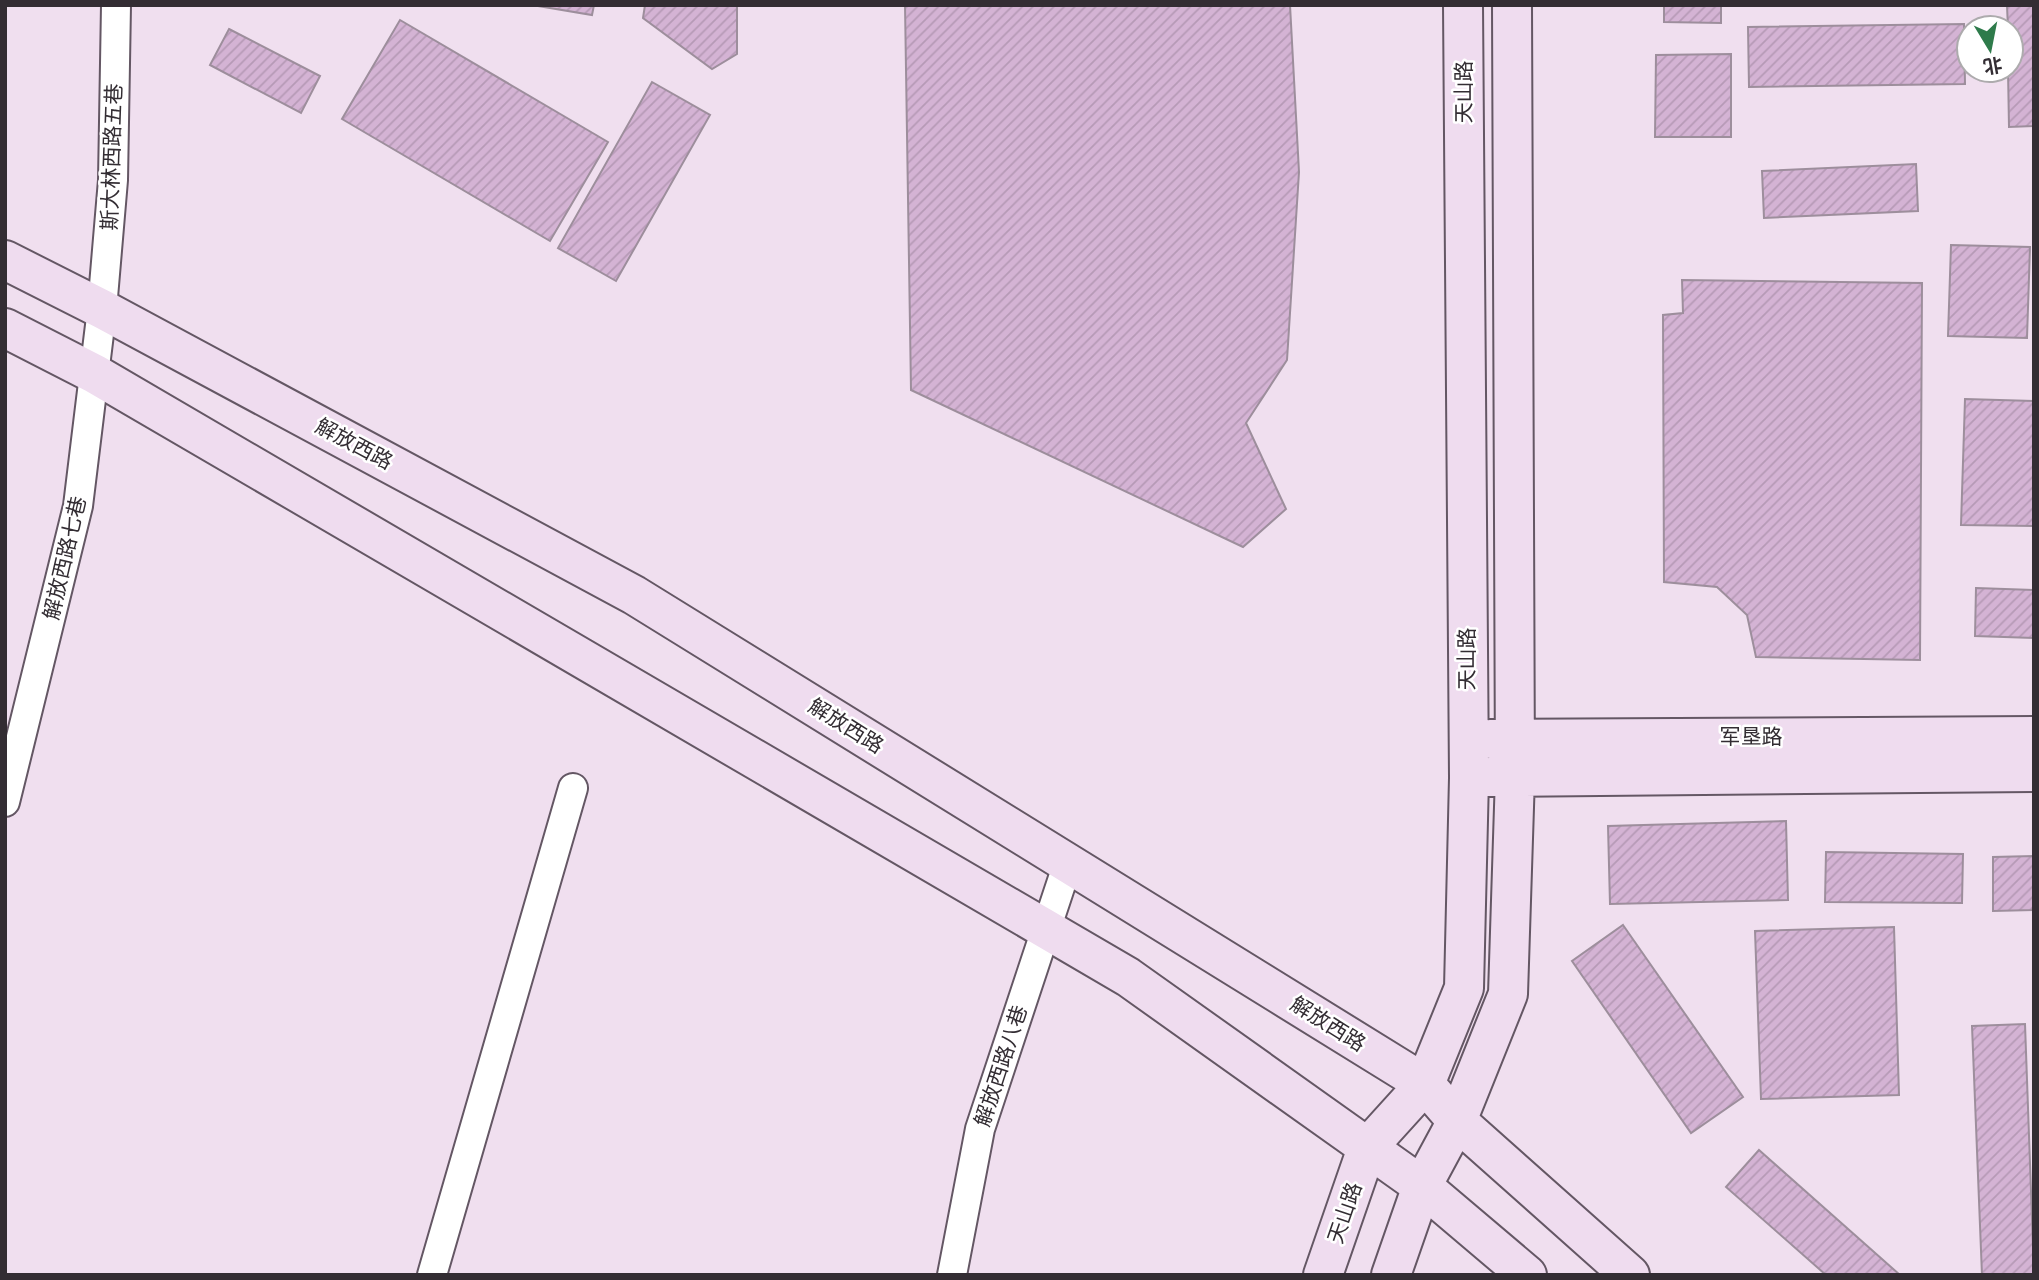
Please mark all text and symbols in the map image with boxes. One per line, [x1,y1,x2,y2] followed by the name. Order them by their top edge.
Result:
[1955,14,2025,84] north arrow
[1982,52,2004,79] text: 北
[1449,61,1477,124] street label: 天山路
[94,83,128,231] street label: 斯大林西路五巷
[311,411,398,475] street label: 解放西路
[36,493,92,622] street label: 解放西路七巷
[1452,628,1480,691] street label: 天山路
[803,691,890,759] street label: 解放西路
[1720,722,1783,750] street label: 军垦路
[1285,989,1372,1057] street label: 解放西路
[967,1001,1033,1130] street label: 解放西路八巷
[1321,1178,1368,1247] street label: 天山路

